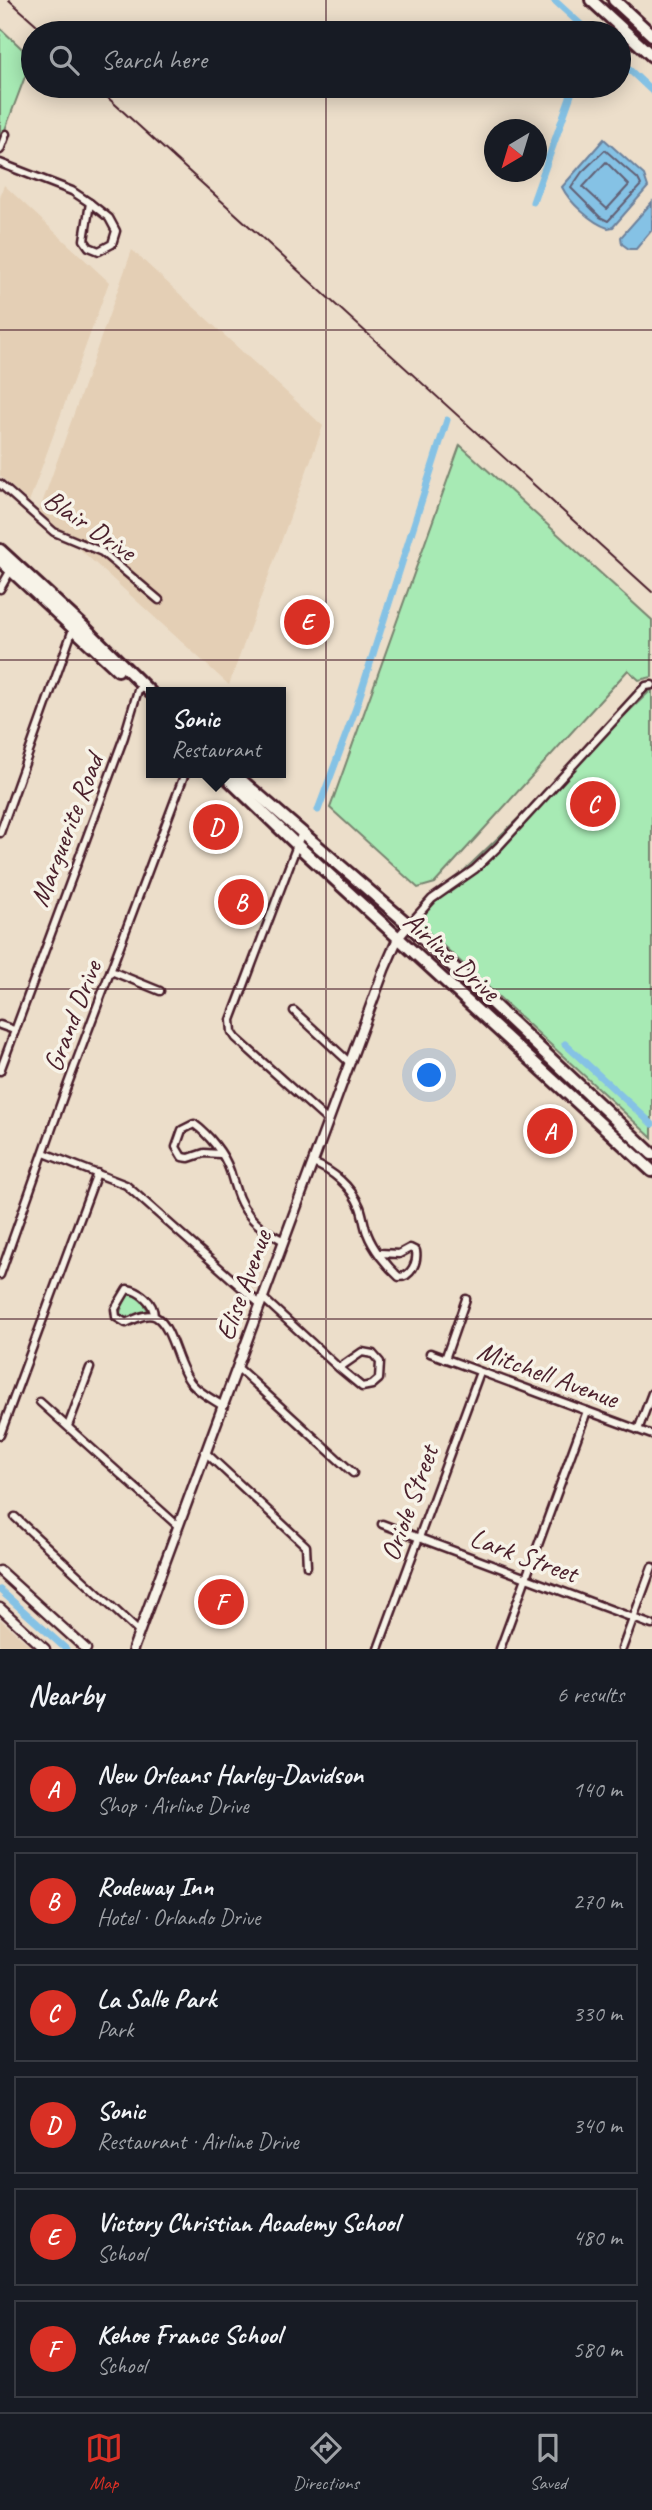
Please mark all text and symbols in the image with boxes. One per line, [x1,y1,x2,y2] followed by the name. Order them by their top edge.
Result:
[21,21,631,98] search box
[45,41,83,79] icon: search
[101,43,207,76] text: Search here
[484,119,547,182] north arrow
[37,481,144,570] street label: Blair Drive
[284,596,330,648] pin: E
[146,687,286,778] popup
[171,702,220,735] text: Sonic
[171,735,261,764] text: Restaurant
[21,745,112,911] street label: Marguerite Road
[570,778,616,830] pin: C
[193,801,239,853] pin: D
[218,876,264,928] pin: B
[396,903,509,1010] street label: Airline Drive
[35,954,110,1076] street label: Grand Drive
[412,1058,446,1092] your location
[527,1105,573,1157] pin: A
[207,1223,280,1345] street label: Elise Avenue
[473,1332,625,1416] street label: Mitchell Avenue
[372,1438,447,1565] street label: Oriole Street
[466,1519,585,1591] street label: Lark Street
[198,1576,244,1628] pin: F
[28,1676,104,1714] text: Nearby
[557,1680,624,1709] text: 6 results
[97,1758,363,1791] text: New Orleans Harley-Davidson
[47,1775,59,1804] text: A
[573,1775,622,1804] text: 140 m
[97,1791,249,1820] text: Shop · Airline Drive
[97,1870,213,1903] text: Rodeway Inn
[47,1887,59,1916] text: B
[573,1887,622,1916] text: 270 m
[97,1903,260,1932] text: Hotel · Orlando Drive
[97,1982,216,2015] text: La Salle Park
[48,1999,58,2028] text: C
[573,1999,622,2028] text: 330 m
[97,2015,133,2044] text: Park
[97,2094,145,2127] text: Sonic
[46,2111,60,2140] text: D
[573,2111,622,2140] text: 340 m
[97,2127,299,2156] text: Restaurant · Airline Drive
[97,2206,399,2239] text: Victory Christian Academy School
[47,2223,59,2252] text: E
[573,2223,622,2252] text: 480 m
[97,2239,146,2268] text: School
[97,2318,281,2351] text: Kehoe France School
[48,2335,58,2364] text: F
[573,2335,622,2364] text: 580 m
[97,2351,146,2380] text: School
[85,2429,123,2495] tab: Map
[293,2429,359,2495] tab: Directions
[529,2429,567,2495] tab: Saved

